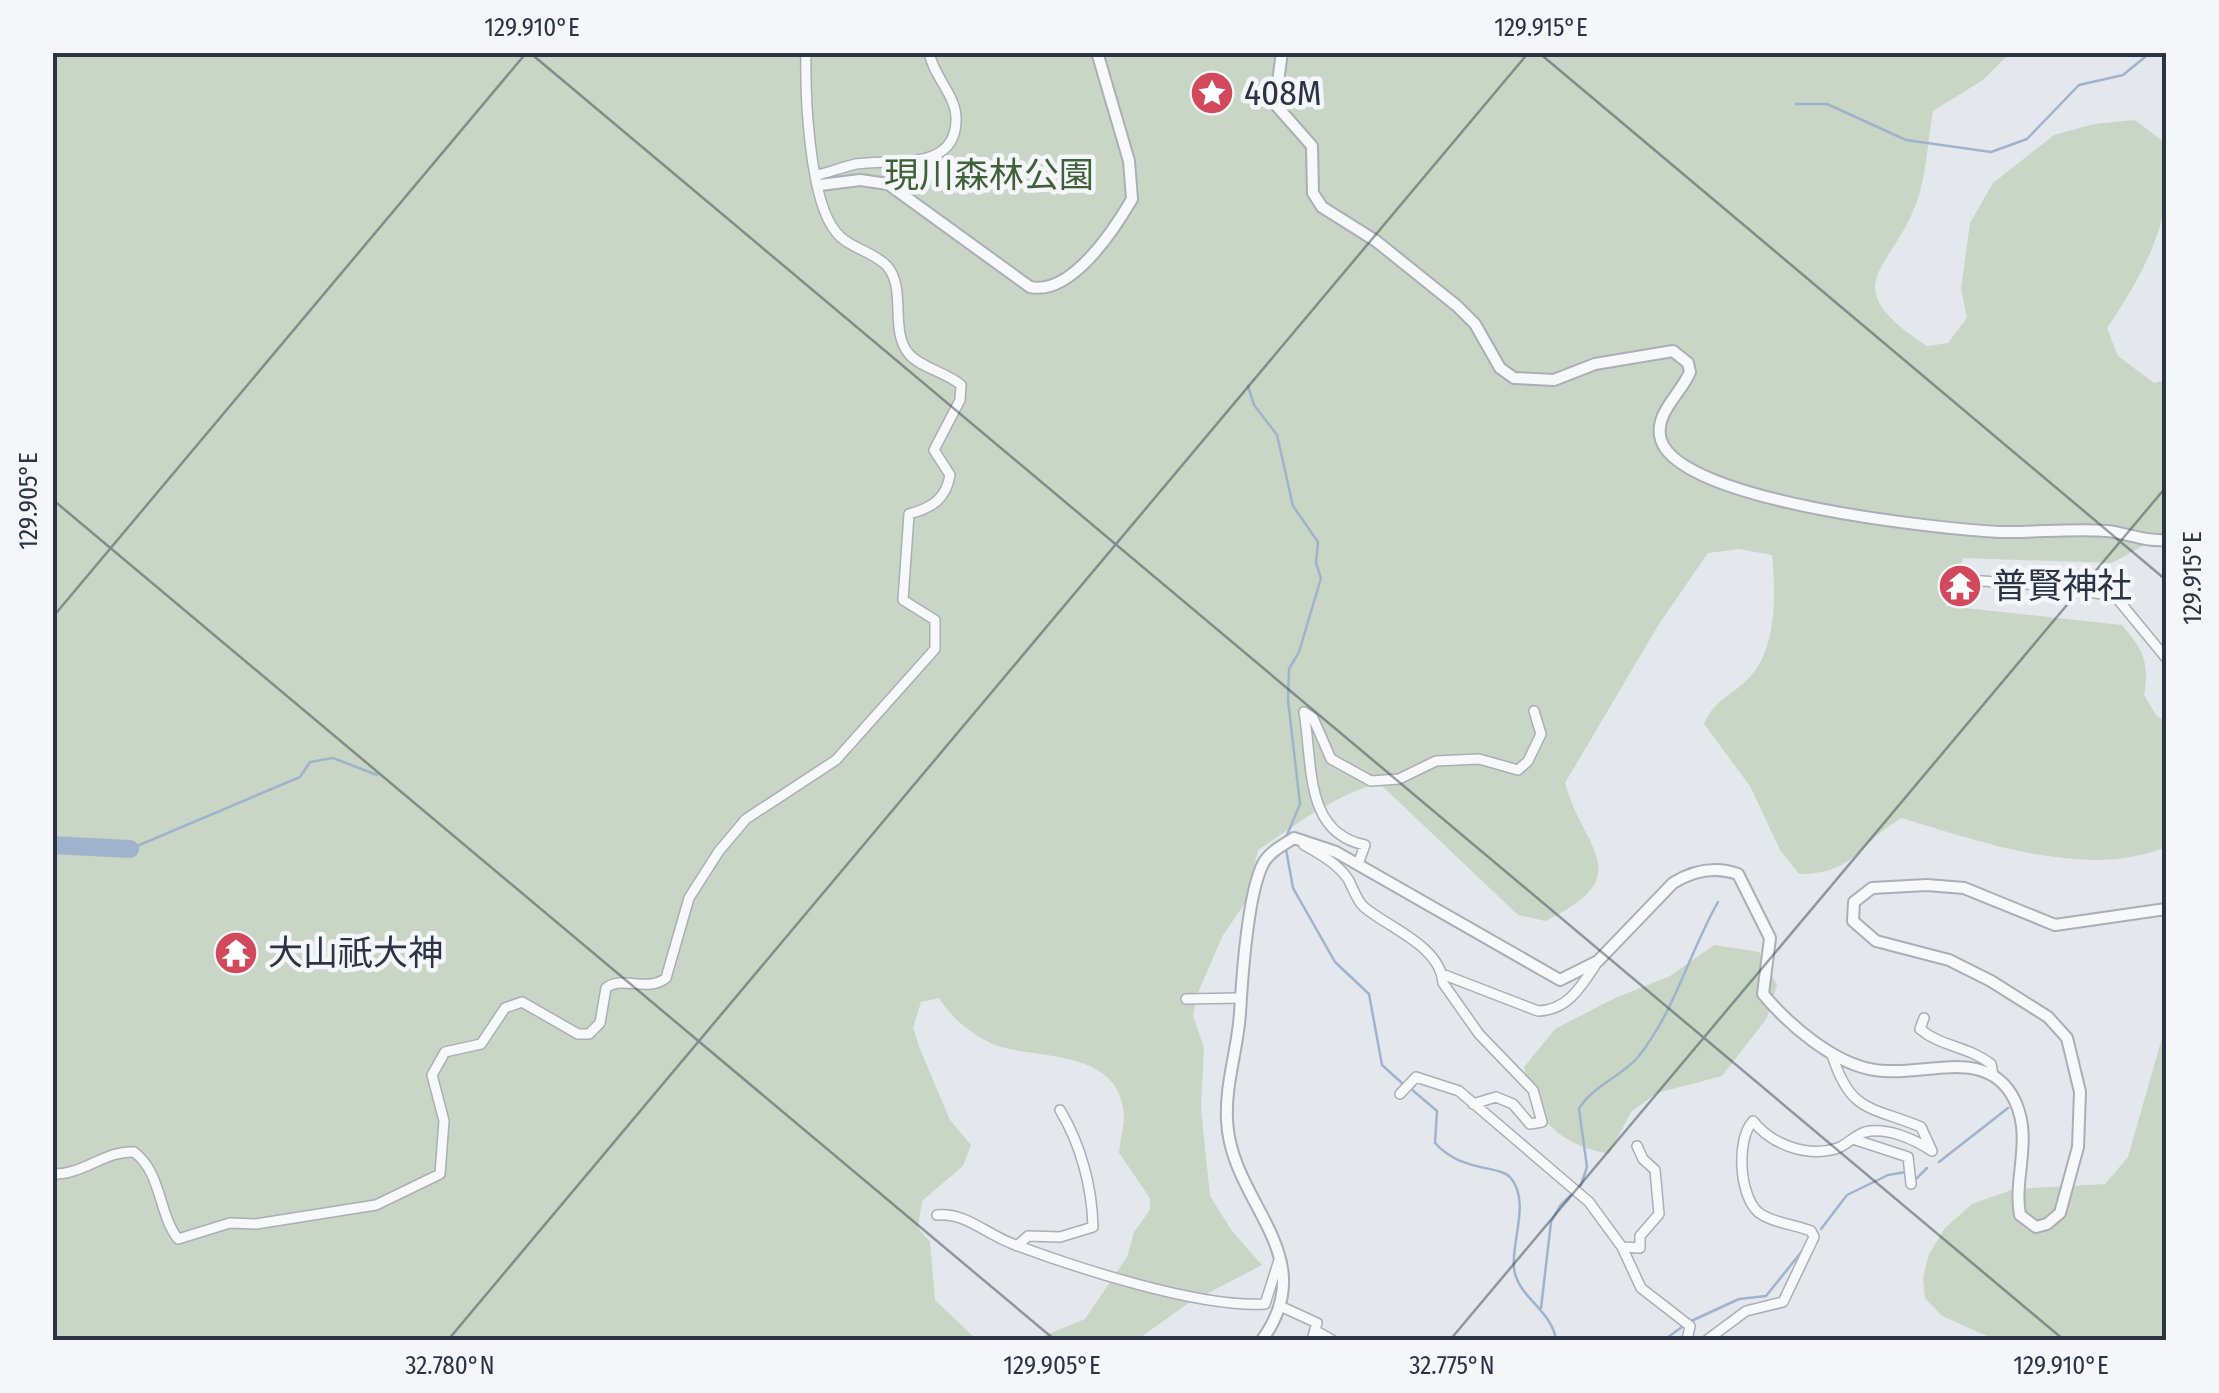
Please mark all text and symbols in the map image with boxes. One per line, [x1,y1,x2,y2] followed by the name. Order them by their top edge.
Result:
[484,13,580,43] text: 129.910°E
[1494,13,1588,43] text: 129.915°E
[1189,70,1235,116] place icon: 408M
[1244,72,1322,114] place label: 408M
[884,154,1094,196] park label: 現川森林公園
[14,452,44,550] text: 129.905°E
[2178,531,2208,625] text: 129.915°E
[1937,563,1983,609] temple icon: 普賢神社
[1992,565,2132,607] place label: 普賢神社
[213,930,259,976] temple icon: 大山祇大神
[268,932,443,974] place label: 大山祇大神
[405,1351,495,1381] text: 32.780°N
[1003,1351,1101,1381] text: 129.905°E
[1409,1351,1495,1381] text: 32.775°N
[2013,1351,2109,1381] text: 129.910°E

